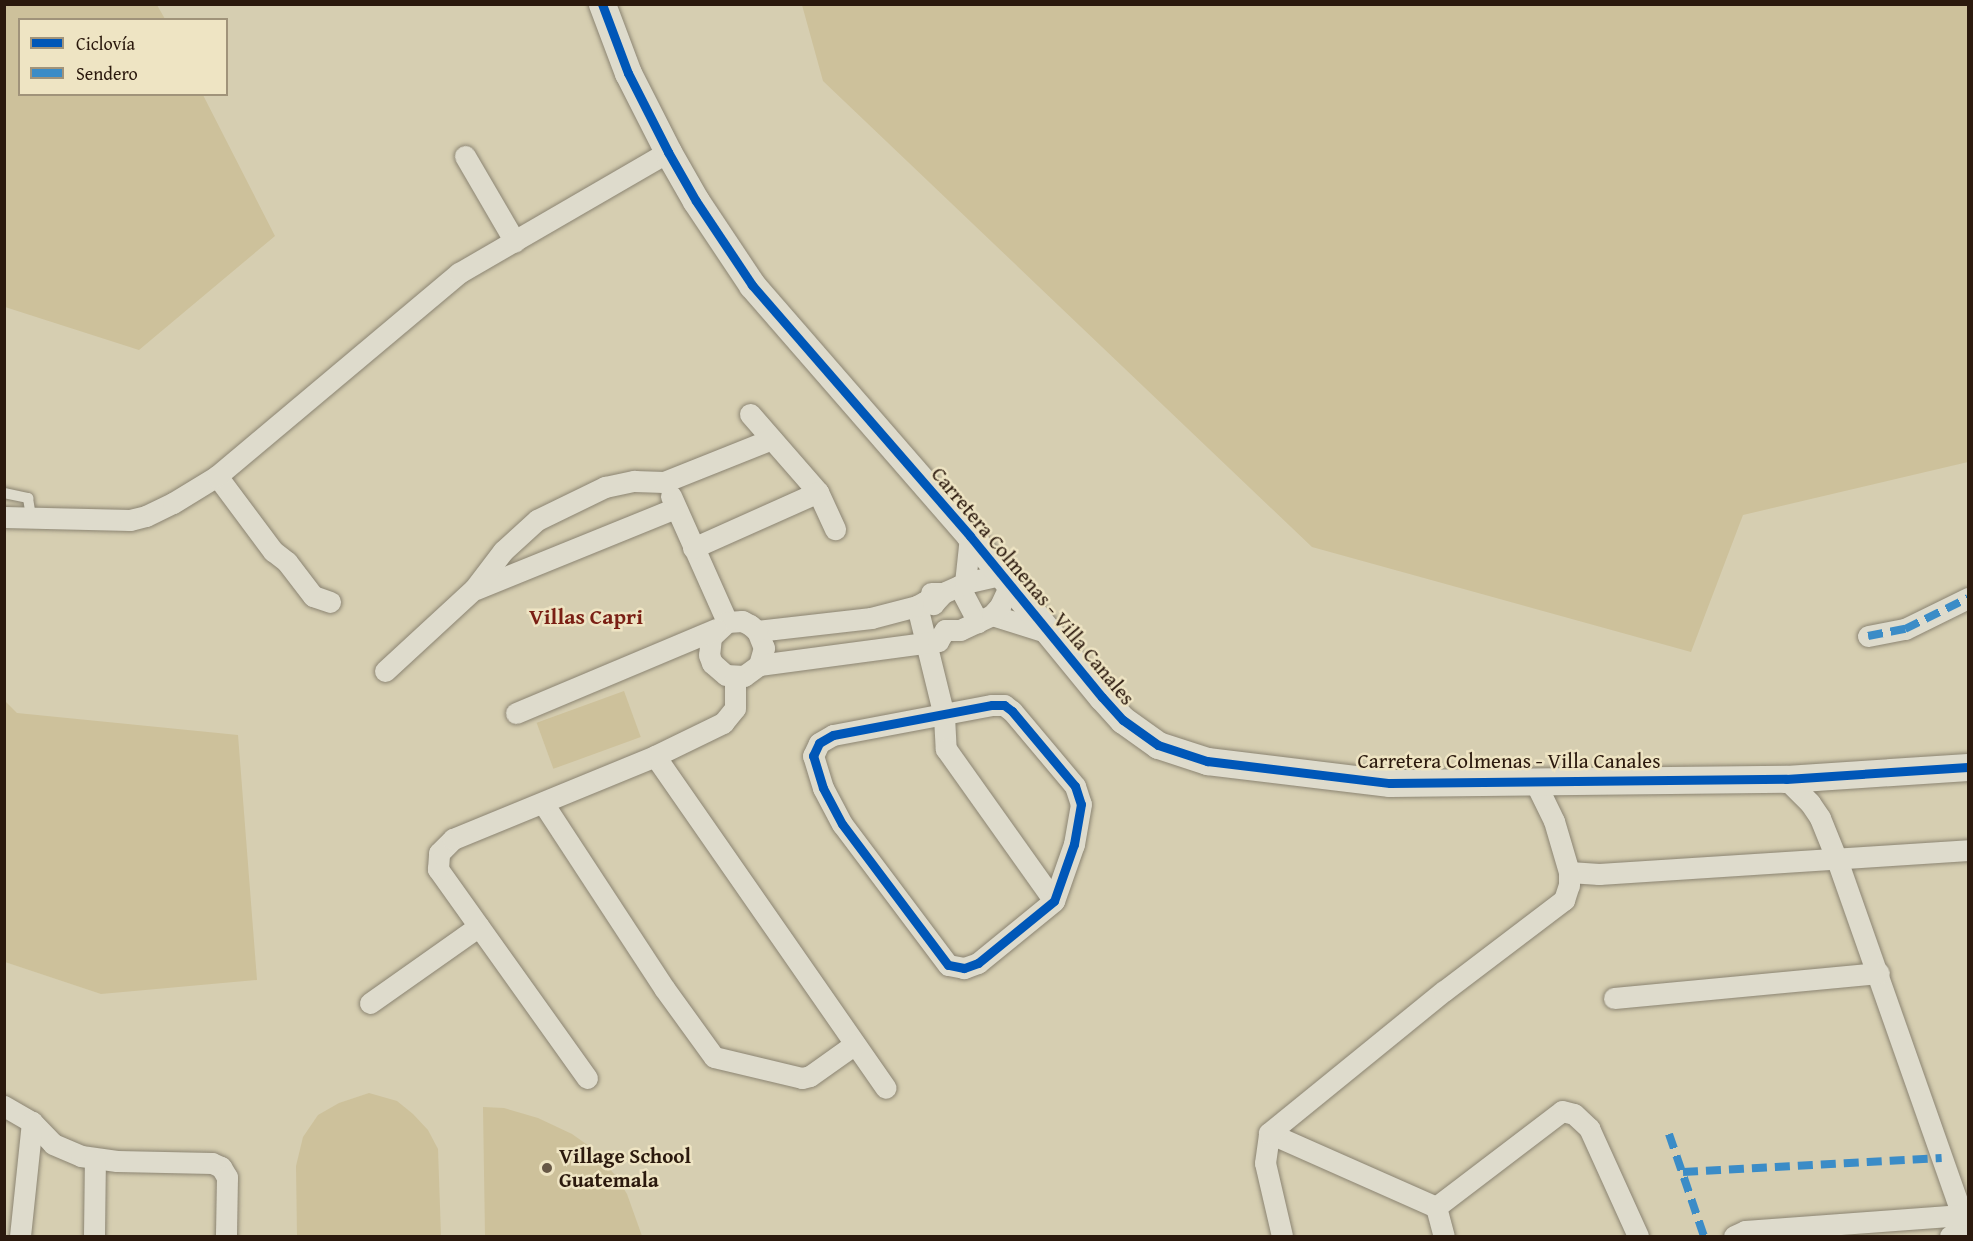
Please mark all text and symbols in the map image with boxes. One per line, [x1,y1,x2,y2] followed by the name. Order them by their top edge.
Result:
[18,18,228,96] legend
[76,30,135,57] text: Ciclovía
[76,60,138,87] text: Sendero
[926,462,1140,710] street label: Carretera Colmenas - Villa Canales
[529,604,643,630] district label: Villas Capri
[1357,748,1661,774] street label: Carretera Colmenas - Villa Canales
[559,1143,691,1193] place label: Village School Guatemala
[540,1161,554,1175] marker: Village School Guatemala

